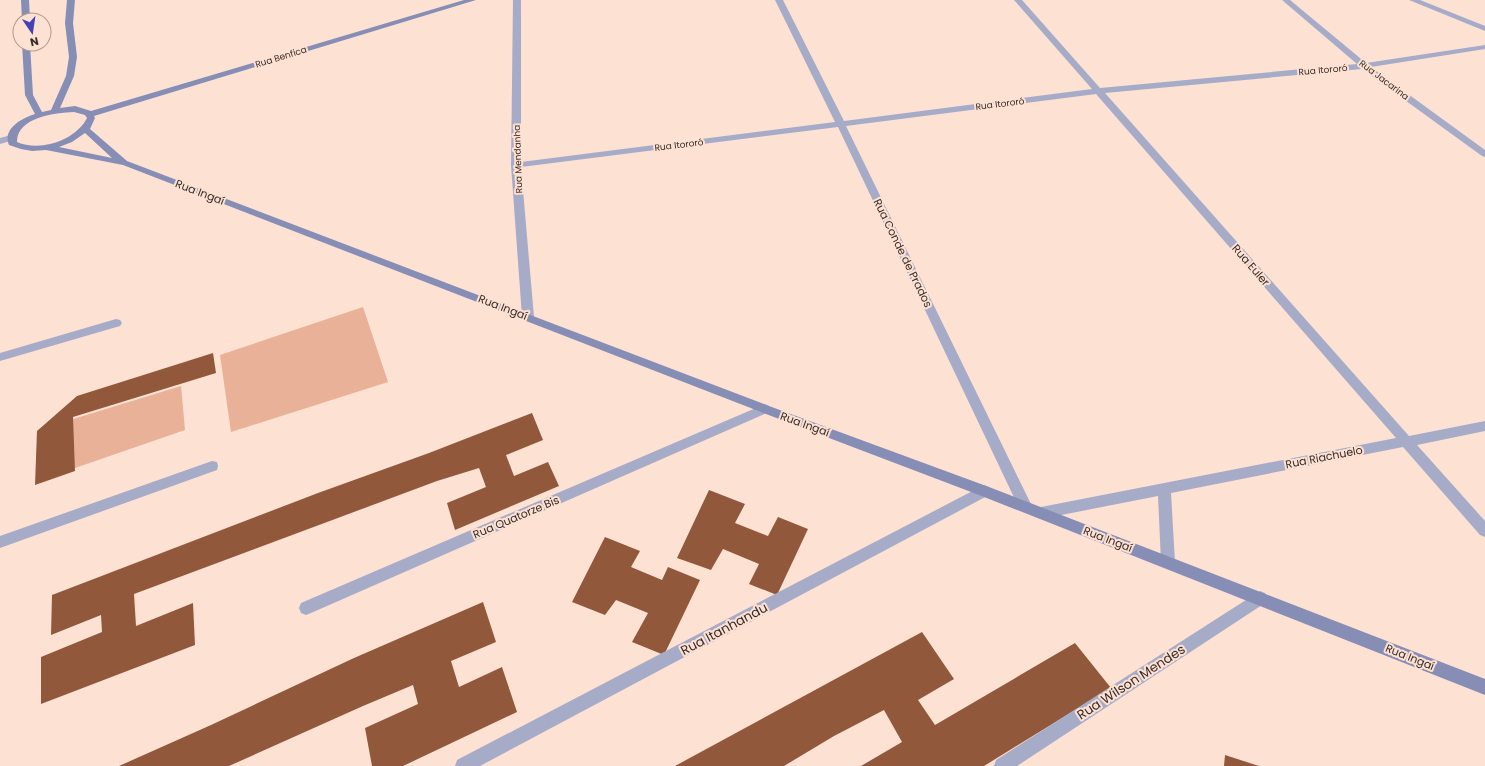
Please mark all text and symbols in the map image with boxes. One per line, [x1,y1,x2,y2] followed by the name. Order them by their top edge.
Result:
[12,12,52,52] north arrow
[28,33,40,50] text: N
[254,43,308,71] street label: Rua Benfica
[1357,57,1411,103] street label: Rua Jacarina
[1298,62,1348,78] street label: Rua Itororó
[975,95,1025,113] street label: Rua Itororó
[511,125,525,193] street label: Rua Mendanha
[654,136,704,154] street label: Rua Itororó
[173,175,227,209] street label: Rua Ingaí
[870,196,936,310] street label: Rua Conde de Prados
[1228,241,1274,289] street label: Rua Euler
[476,290,530,324] street label: Rua Ingaí
[778,408,832,440] street label: Rua Ingaí
[1284,442,1364,472] street label: Rua Riachuelo
[470,491,562,542] street label: Rua Quatorze Bis
[1081,522,1135,556] street label: Rua Ingaí
[677,598,771,660] street label: Rua Itanhandu
[1073,640,1189,724] street label: Rua Wilson Mendes
[1383,640,1437,674] street label: Rua Ingaí

